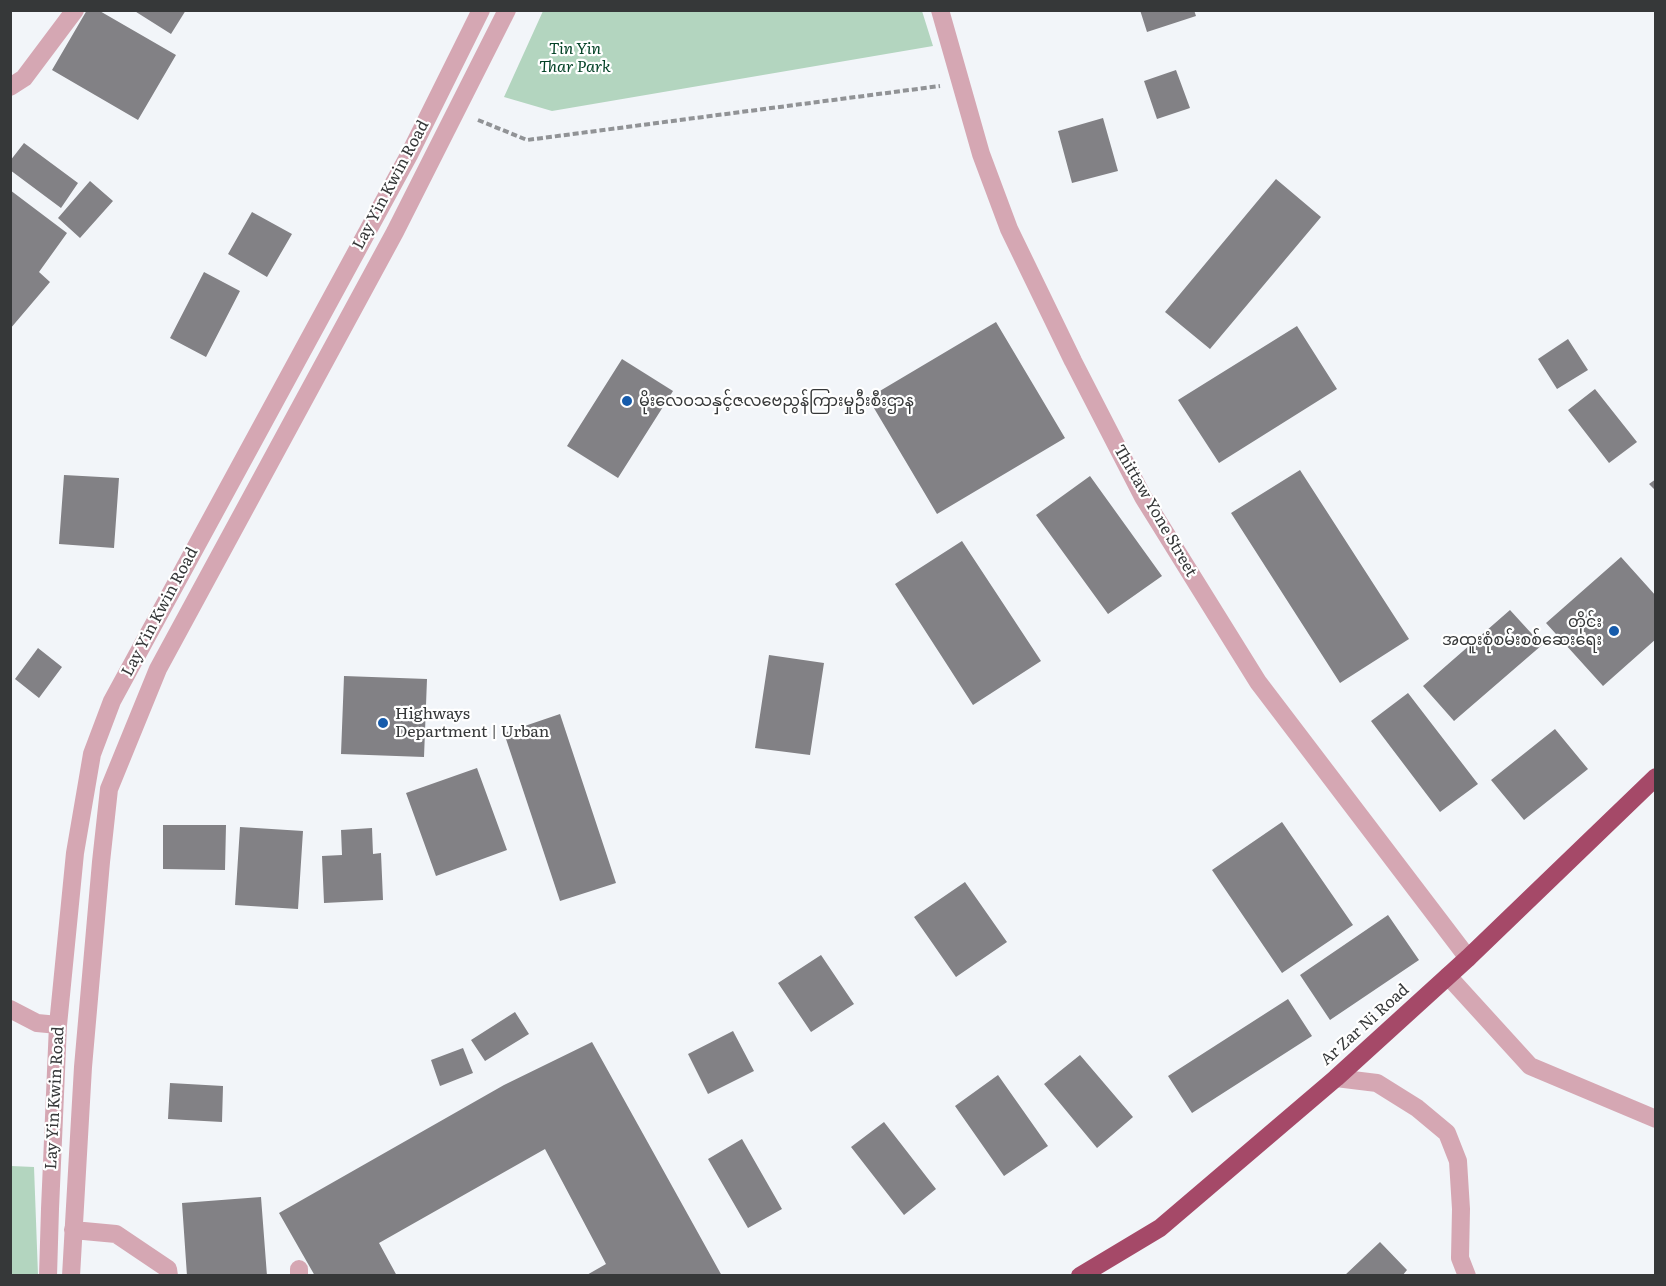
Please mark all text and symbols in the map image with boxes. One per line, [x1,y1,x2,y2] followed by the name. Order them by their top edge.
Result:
[539,39,611,77] park label: Tin Yin Thar Park
[349,117,433,253] street label: Lay Yin Kwin Road
[639,391,914,411] place label: မိုးလေဝသနှင့်ဇလဗေညွန်ကြားမှုဦးစီးဌာန
[620,394,634,408] marker: မိုးလေဝသနှင့်ဇလဗေညွန်ကြားမှုဦးစီးဌာန
[1109,442,1201,580] street label: Thittaw Yone Street
[118,544,202,680] street label: Lay Yin Kwin Road
[1442,612,1602,650] place label: တိုင်း အထူးစုံစမ်းစစ်ဆေးရေး
[1607,624,1621,638] marker: တိုင်း အထူးစုံစမ်းစစ်ဆေးရေး
[395,704,549,742] place label: Highways Department | Urban
[376,716,390,730] marker: Highways Department | Urban
[1317,980,1413,1070] street label: Ar Zar Ni Road
[42,1026,68,1170] street label: Lay Yin Kwin Road

